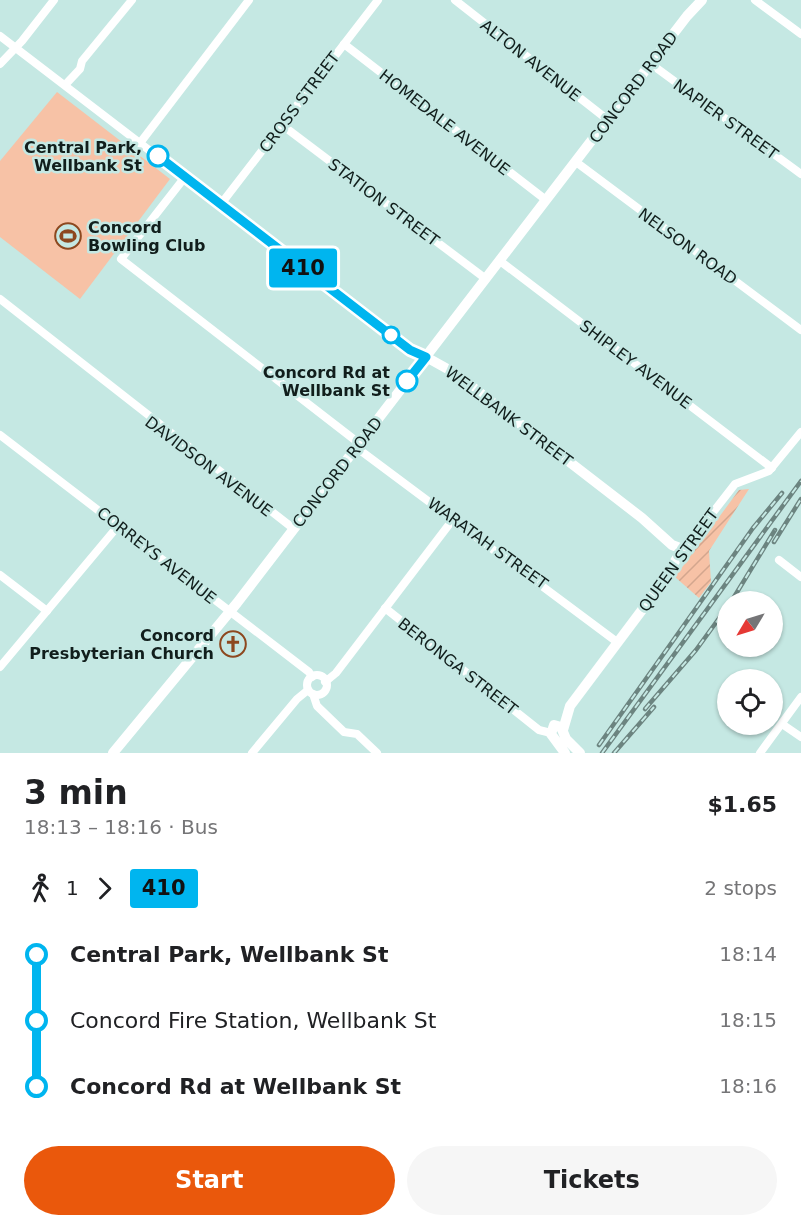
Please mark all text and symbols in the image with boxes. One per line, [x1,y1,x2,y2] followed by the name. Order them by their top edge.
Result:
[477,15,585,105] street label: ALTON AVENUE
[585,28,682,147] street label: CONCORD ROAD
[255,48,344,156] street label: CROSS STREET
[376,66,514,179] street label: HOMEDALE AVENUE
[670,75,782,164] street label: NAPIER STREET
[24,138,142,175] place label: Central Park, Wellbank St
[147,145,169,167] marker: Central Park, Wellbank St
[325,155,443,250] street label: STATION STREET
[635,204,741,289] street label: NELSON ROAD
[88,218,205,255] place label: Concord Bowling Club
[53,221,83,251] sports icon: Concord Bowling Club
[268,248,338,288] line badge: 410
[281,256,325,280] text: 410
[576,316,695,413] street label: SHIPLEY AVENUE
[382,326,400,344] unlabelled marker
[441,362,576,471] street label: WELLBANK STREET
[263,363,390,400] place label: Concord Rd at Wellbank St
[396,370,418,392] marker: Concord Rd at Wellbank St
[141,412,276,520] street label: DAVIDSON AVENUE
[288,413,386,531] street label: CONCORD ROAD
[424,493,552,593] street label: WARATAH STREET
[93,503,220,608] street label: CORREYS AVENUE
[635,505,722,615] street label: QUEEN STREET
[717,591,783,657] north arrow
[717,591,783,735] map controls
[394,614,521,719] street label: BERONGA STREET
[29,626,214,663] place label: Concord Presbyterian Church
[218,629,248,659] church icon: Concord Presbyterian Church
[717,669,783,735] button: locate
[24,773,128,812] text: 3 min
[707,792,777,817] text: $1.65
[24,815,218,839] text: 18:13 – 18:16 · Bus
[24,872,57,905] icon: walk
[88,872,121,905] icon: forward
[66,876,79,900] text: 1
[142,876,186,900] text: 410
[704,876,777,900] text: 2 stops
[70,942,388,967] text: Central Park, Wellbank St
[719,942,777,966] text: 18:14
[70,1008,436,1033] text: Concord Fire Station, Wellbank St
[719,1008,777,1032] text: 18:15
[70,1074,401,1099] text: Concord Rd at Wellbank St
[719,1074,777,1098] text: 18:16
[24,1146,395,1215] button: Start
[407,1146,777,1215] button: Tickets

